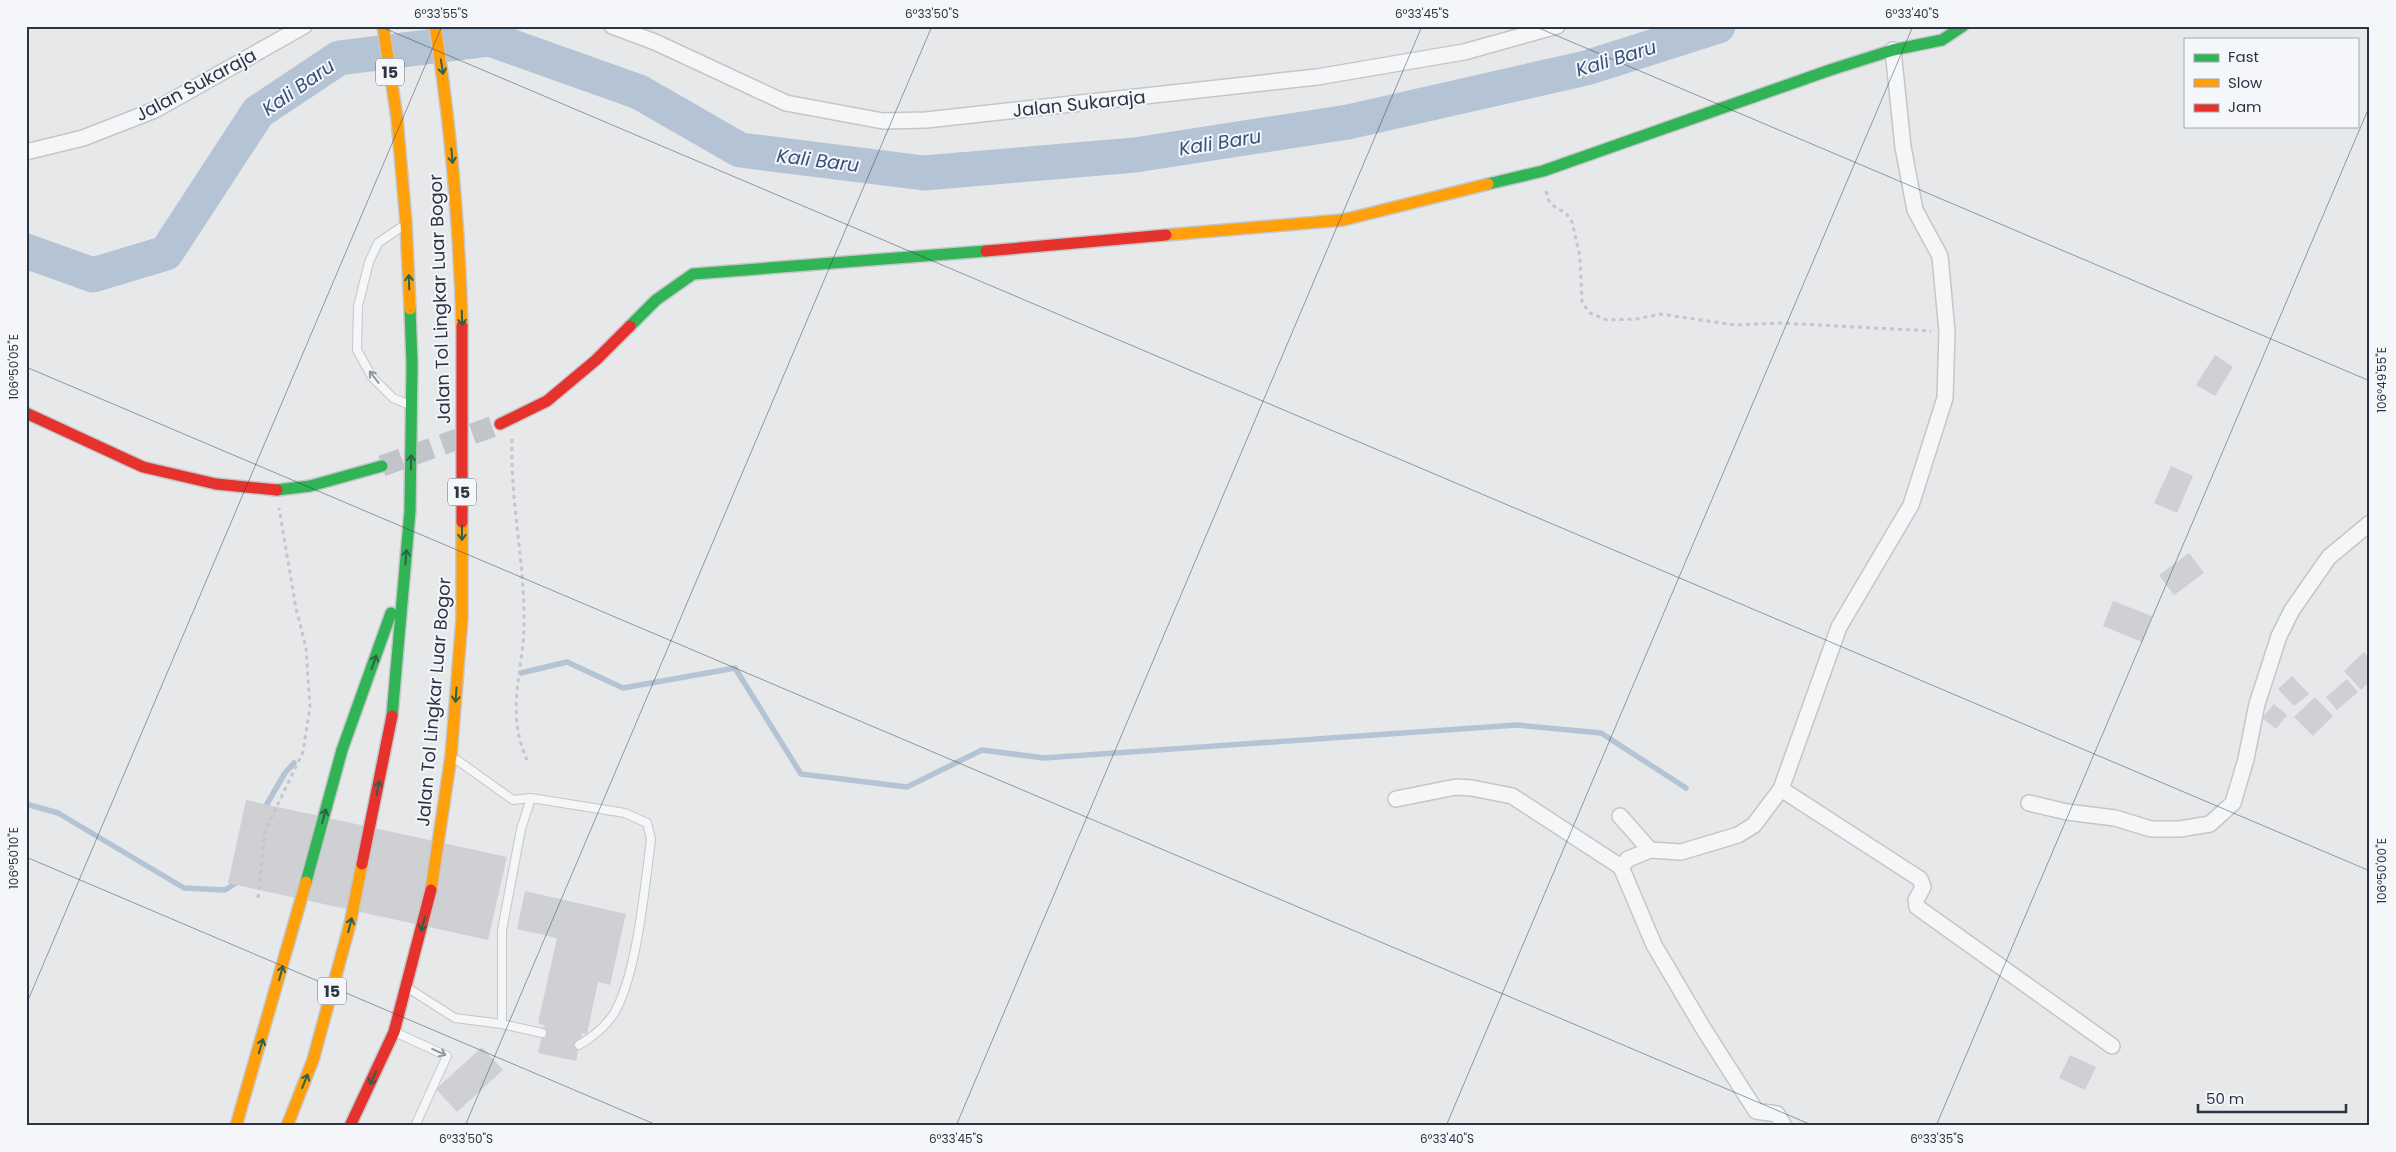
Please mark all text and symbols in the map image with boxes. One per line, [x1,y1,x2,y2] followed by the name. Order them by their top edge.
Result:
[414,5,468,22] text: 6°33'55"S
[905,5,959,22] text: 6°33'50"S
[1395,5,1449,22] text: 6°33'45"S
[1885,5,1939,22] text: 6°33'40"S
[1573,33,1660,84] water label: Kali Baru
[2184,38,2358,128] legend
[131,42,261,127] street label: Jalan Sukaraja
[2228,46,2259,67] text: Fast
[257,53,340,122] water label: Kali Baru
[376,58,404,86] road number: 15
[437,59,447,75] one-way arrow
[2228,72,2263,93] text: Slow
[1011,84,1147,123] street label: Jalan Sukaraja
[2228,96,2262,117] text: Jam
[1177,123,1263,162] water label: Kali Baru
[775,142,861,179] water label: Kali Baru
[448,148,457,164] one-way arrow
[423,173,456,424] street label: Jalan Tol Lingkar Luar Bogor
[404,274,414,290] one-way arrow
[457,310,466,326] one-way arrow
[5,334,22,400] text: 106°50'05"E
[2373,347,2390,413] text: 106°49'55"E
[368,371,379,384] one-way arrow
[406,454,416,470] one-way arrow
[448,478,476,506] road number: 15
[457,524,467,541] one-way arrow
[401,550,411,566] one-way arrow
[410,576,457,828] street label: Jalan Tol Lingkar Luar Bogor
[370,655,379,670] one-way arrow
[451,687,460,703] one-way arrow
[374,780,384,796] one-way arrow
[319,809,329,825] one-way arrow
[5,827,22,889] text: 106°50'10"E
[2373,838,2390,904] text: 106°50'00"E
[418,915,427,931] one-way arrow
[345,917,355,933] one-way arrow
[277,966,286,982] one-way arrow
[318,978,346,1004] road number: 15
[256,1038,266,1054] one-way arrow
[431,1048,446,1057] one-way arrow
[368,1070,378,1085] one-way arrow
[301,1073,310,1089] one-way arrow
[2198,1082,2346,1114] scale bar
[2206,1088,2244,1109] text: 50 m
[439,1130,493,1147] text: 6°33'50"S
[929,1130,983,1147] text: 6°33'45"S
[1420,1130,1474,1147] text: 6°33'40"S
[1910,1130,1964,1147] text: 6°33'35"S

